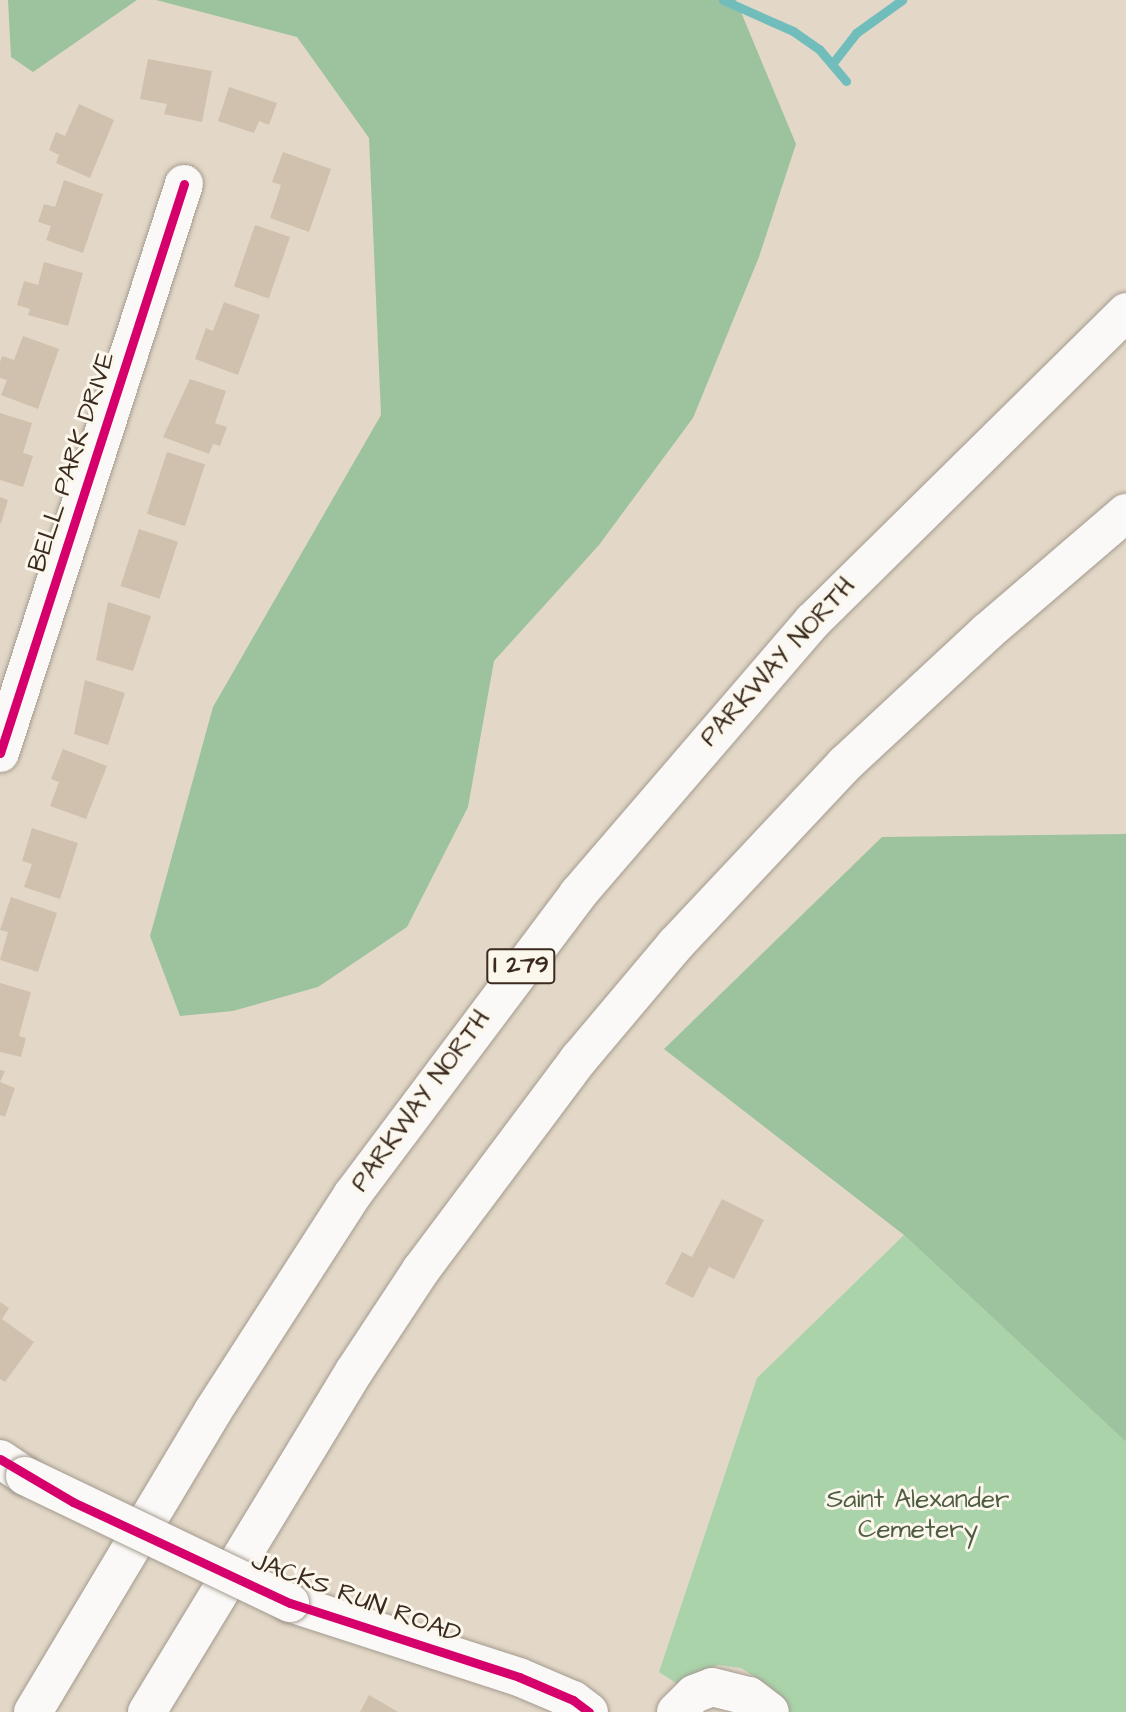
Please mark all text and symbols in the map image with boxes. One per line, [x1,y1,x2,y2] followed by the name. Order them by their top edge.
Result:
[22,348,122,576] street label: BELL PARK DRIVE
[694,571,862,753] street label: PARKWAY NORTH
[486,946,556,986] road number: I 279
[345,1004,497,1198] street label: PARKWAY NORTH
[827,1484,1009,1546] park label: Saint Alexander Cemetery
[247,1546,465,1650] street label: JACKS RUN ROAD

